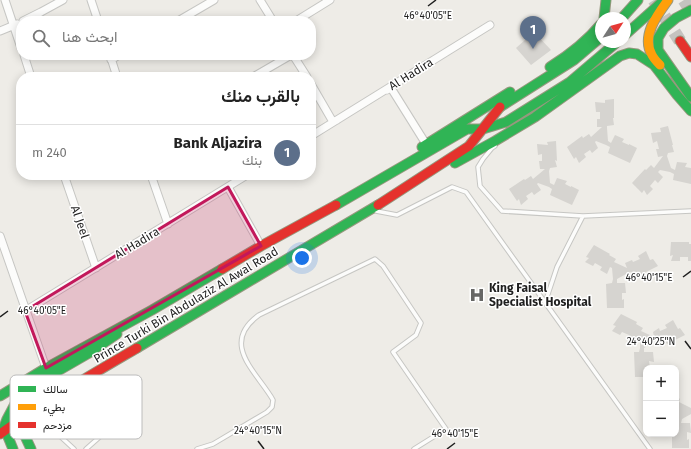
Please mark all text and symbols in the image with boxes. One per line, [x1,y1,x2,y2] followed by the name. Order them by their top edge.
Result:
[404,10,452,22] text: 46°40'05"E
[595,12,631,48] north arrow
[16,16,316,60] search box
[520,16,546,49] pin: 1
[30,27,52,49] icon: search
[62,28,117,46] text: ابحث هنا
[386,55,436,93] street label: Al Hadira
[221,86,300,107] text: بالقرب منك
[173,134,262,152] text: Bank Aljazira
[32,145,67,160] text: 240 m
[284,145,290,160] text: 1
[242,153,262,168] text: بنك
[68,204,92,241] street label: Al Jeel
[112,224,162,262] street label: Al Hadira
[91,244,281,366] street label: Prince Turki Bin Abdulaziz Al Awal Road
[292,248,312,268] your location
[625,272,673,284] text: 46°40'15"E
[489,281,592,309] place label: King Faisal Specialist Hospital
[468,286,486,304] hospital icon: King Faisal Specialist Hospital
[18,305,66,317] text: 46°40'05"E
[627,336,675,348] text: 24°40'25"N
[643,365,679,437] map controls
[643,365,679,401] button: +
[10,375,142,439] legend
[43,383,68,396] text: سالك
[43,401,65,417] text: بطيء
[643,401,679,437] button: −
[43,419,72,433] text: مزدحم
[234,425,282,437] text: 24°40'15"N
[431,428,479,440] text: 46°40'15"E

